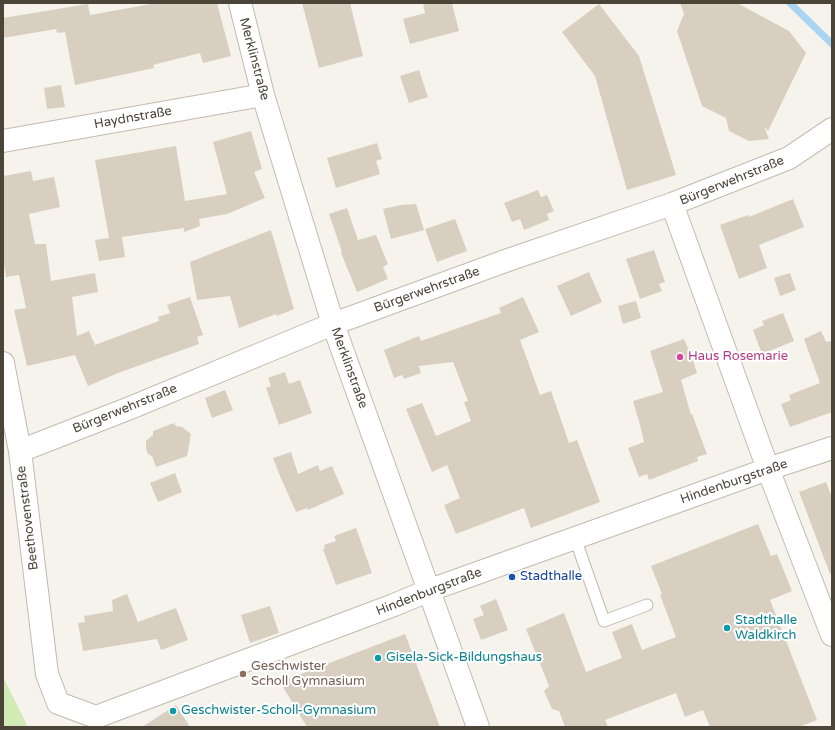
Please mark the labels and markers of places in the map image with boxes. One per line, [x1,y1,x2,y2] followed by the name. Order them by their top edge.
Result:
[688,349,788,365] place label: Haus Rosemarie
[675,352,685,362] marker: Haus Rosemarie
[520,569,582,585] place label: Stadthalle
[507,572,517,582] marker: Stadthalle
[735,613,797,644] place label: Stadthalle Waldkirch
[722,623,732,633] marker: Stadthalle Waldkirch
[386,650,542,666] place label: Gisela-Sick-Bildungshaus
[373,653,383,663] marker: Gisela-Sick-Bildungshaus
[251,659,365,690] place label: Geschwister Scholl Gymnasium
[238,669,248,679] marker: Geschwister Scholl Gymnasium
[181,703,376,719] place label: Geschwister-Scholl-Gymnasium
[168,706,178,716] marker: Geschwister-Scholl-Gymnasium

